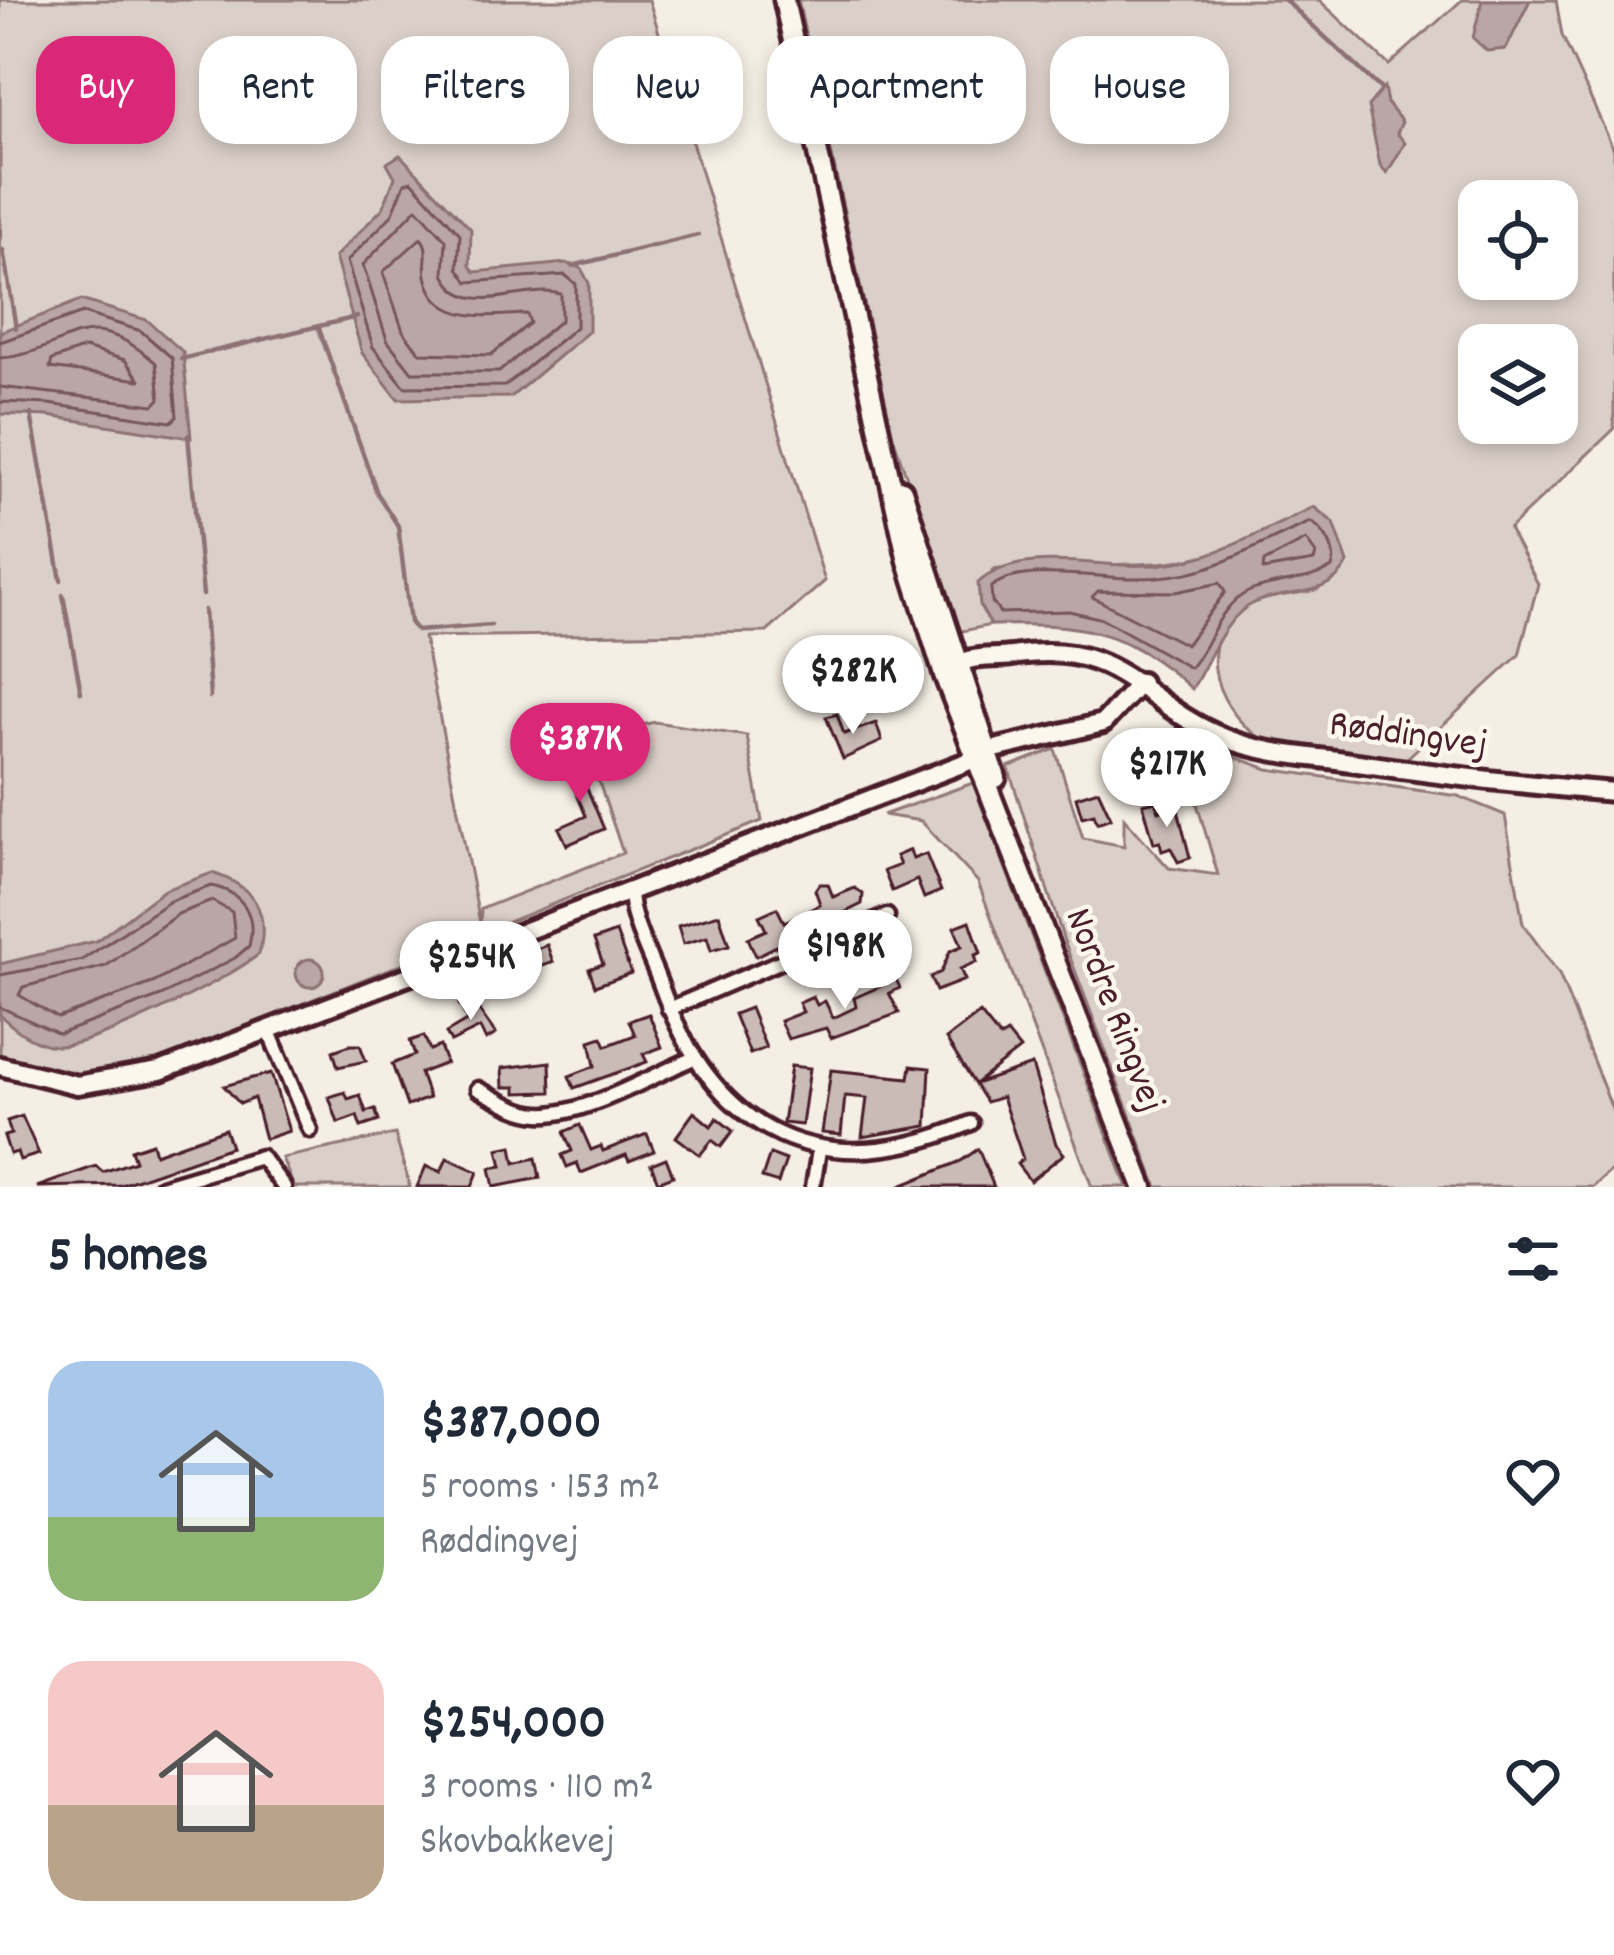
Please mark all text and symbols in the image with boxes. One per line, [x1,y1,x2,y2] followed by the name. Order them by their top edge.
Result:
[36,36,175,144] chip: Buy
[199,36,357,144] chip: Rent
[381,36,569,144] chip: Filters
[593,36,743,144] chip: New
[767,36,1026,144] chip: Apartment
[1050,36,1229,144] chip: House
[1458,180,1578,444] map controls
[1458,180,1578,300] button: locate
[1458,324,1578,444] button: layers
[769,635,937,737] pin: $282K
[809,646,897,701] text: $282K
[1326,699,1490,775] street label: Røddingvej
[496,703,664,805] pin: $387K
[537,714,623,769] text: $387K
[1083,728,1251,830] pin: $217K
[1128,739,1206,794] text: $217K
[1048,901,1176,1121] street label: Nordre Ringvej
[761,910,929,1012] pin: $198K
[387,921,555,1023] pin: $254K
[805,921,885,976] text: $198K
[426,932,516,987] text: $254K
[48,1223,208,1295] text: 5 homes
[1500,1226,1566,1292] icon: filters
[420,1390,602,1462] text: $387,000
[144,1409,288,1553] icon: home
[1500,1448,1566,1514] icon: heart
[420,1462,660,1517] text: 5 rooms · 153 m²
[420,1517,579,1572] text: Røddingvej
[420,1690,606,1762] text: $254,000
[144,1709,288,1853] icon: home
[1500,1748,1566,1814] icon: heart
[420,1762,654,1817] text: 3 rooms · 110 m²
[420,1817,615,1872] text: Skovbakkevej

